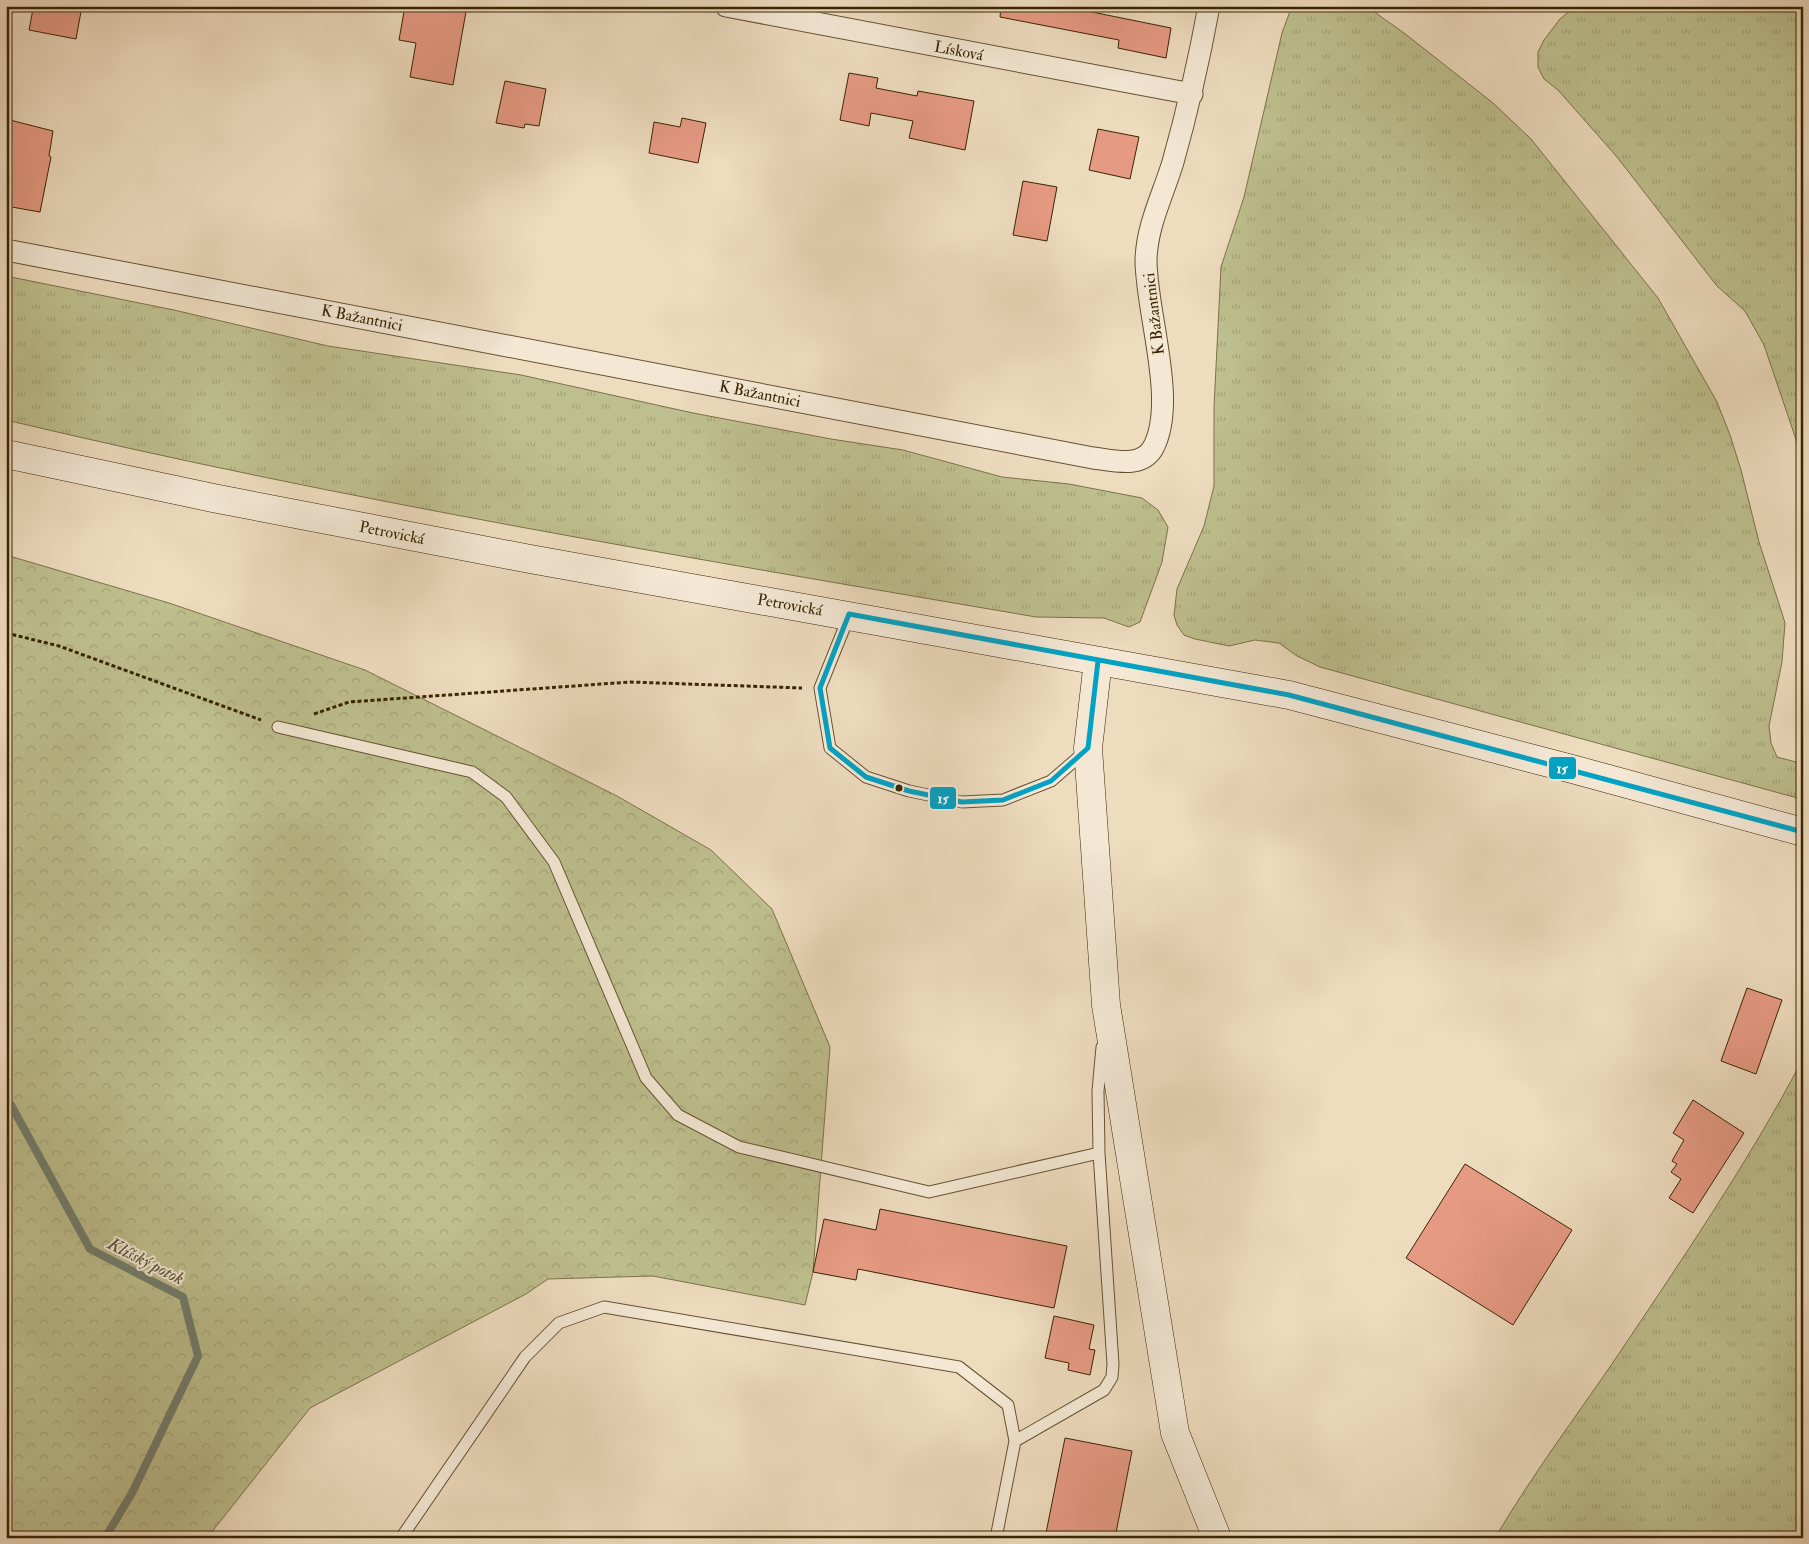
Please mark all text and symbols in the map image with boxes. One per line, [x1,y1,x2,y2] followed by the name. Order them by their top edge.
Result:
[933,36,986,66] street label: Lísková
[1139,272,1169,356] street label: K Bažantnici
[319,300,404,336] street label: K Bažantnici
[717,376,802,412] street label: K Bažantnici
[358,517,426,549] street label: Petrovická
[756,589,824,621] street label: Petrovická
[1548,756,1577,780] line badge: 15
[1556,760,1568,777] text: 15
[894,783,904,793] unlabelled marker
[929,786,957,810] line badge: 15
[937,790,949,807] text: 15
[103,1232,188,1290] water label: Klíšský potok

